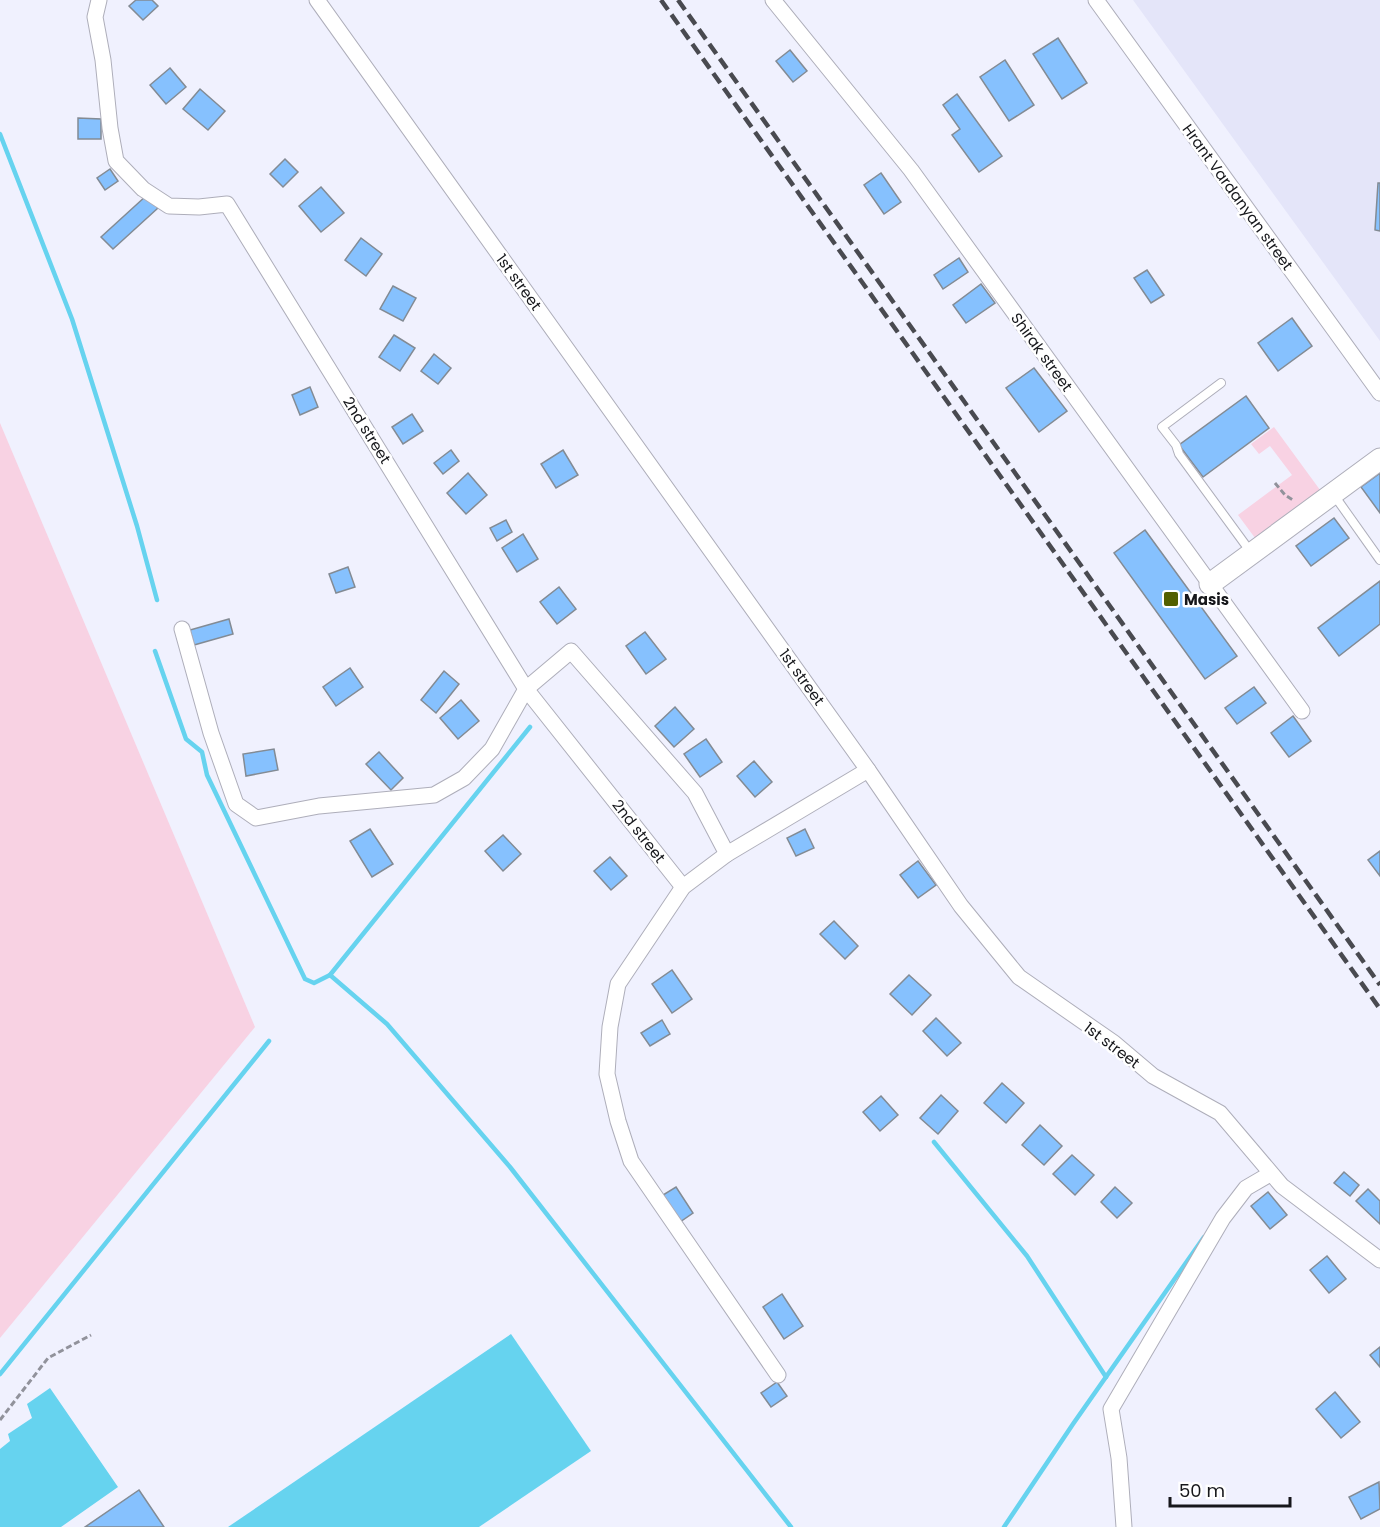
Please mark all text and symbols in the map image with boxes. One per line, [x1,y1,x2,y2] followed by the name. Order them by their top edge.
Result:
[1178,120,1298,274] street label: Hrant Vardanyan street
[491,250,547,314] street label: 1st street
[1006,308,1078,396] street label: Shirak street
[338,392,396,468] street label: 2nd street
[1184,589,1229,610] place label: Masis
[1162,590,1180,608] marker: Masis
[774,645,830,709] street label: 1st street
[608,795,670,867] street label: 2nd street
[1080,1017,1144,1073] street label: 1st street
[1170,1470,1290,1508] scale bar
[1179,1478,1225,1503] text: 50 m

